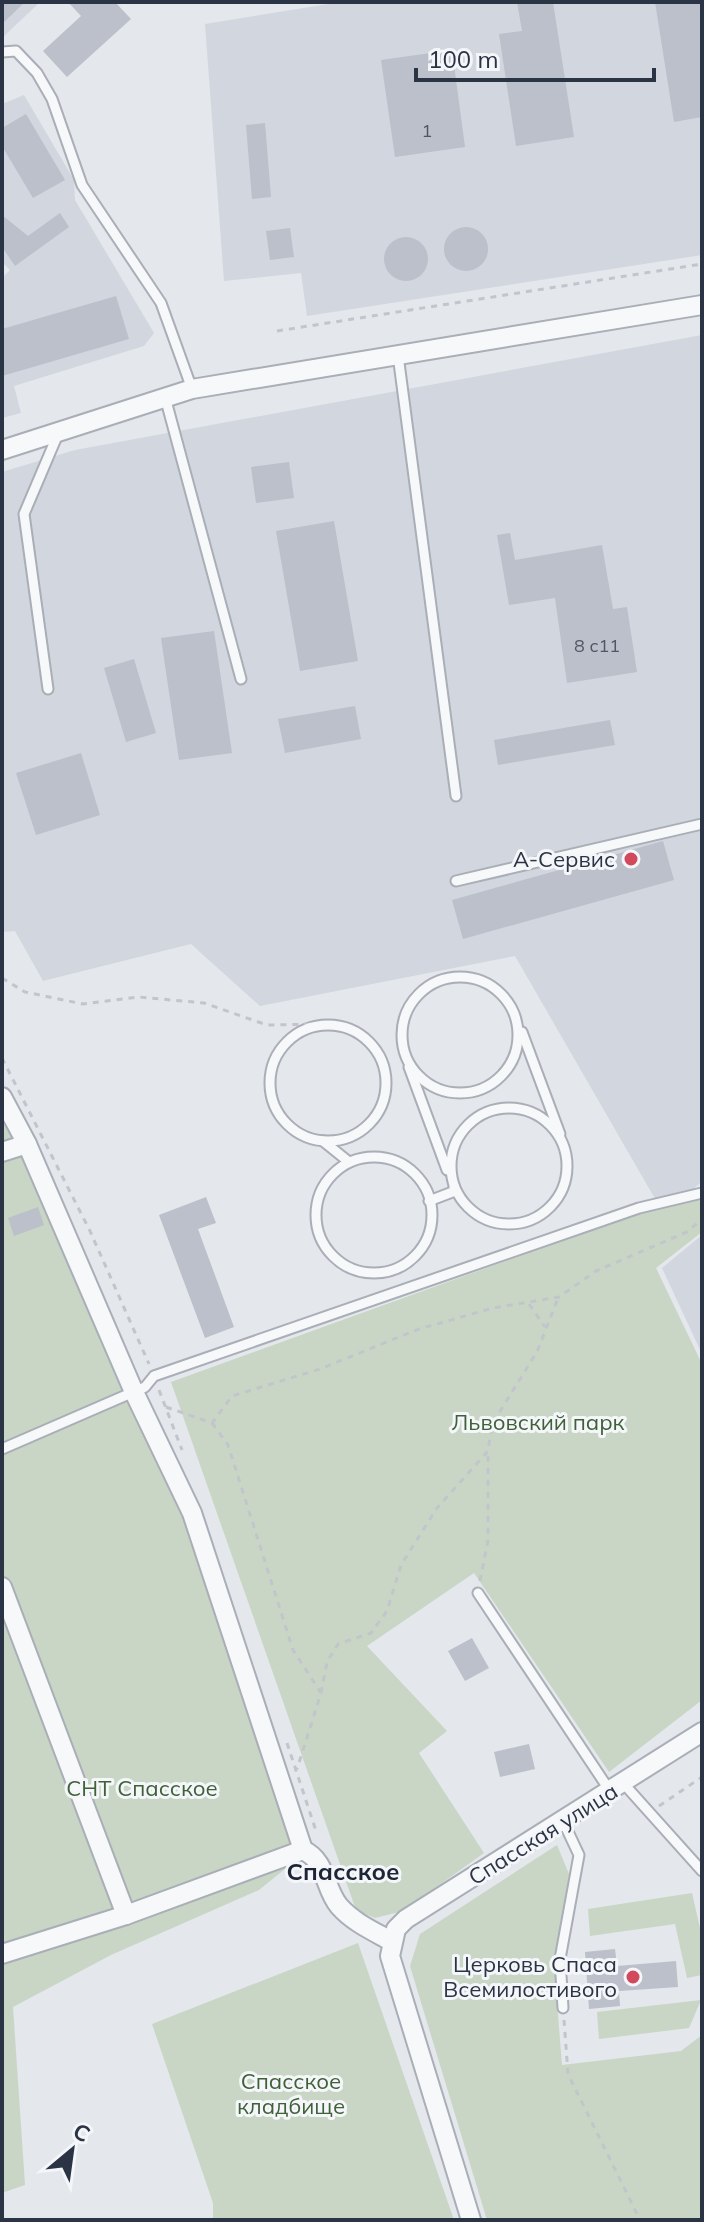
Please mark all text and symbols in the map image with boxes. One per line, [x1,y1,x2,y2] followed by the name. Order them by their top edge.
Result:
[416,32,654,82] scale bar
[428,44,499,74] text: 100 m
[422,119,432,142] house number: 1
[574,634,620,657] house number: 8 с11
[513,845,615,873] place label: A-Сервис
[622,850,640,868] marker: A-Сервис
[452,1408,625,1436] park label: Львовский парк
[66,1774,218,1802] park label: СНТ Спасское
[463,1777,623,1891] street label: Спасская улица
[287,1856,400,1886] district label: Спасское
[443,1950,617,2003] place label: Церковь Спаса Всемилостивого
[624,1968,642,1986] marker: Церковь Спаса Всемилостивого
[237,2067,345,2120] park label: Спасское кладбище
[32,2110,112,2190] north arrow
[68,2117,95,2148] text: С

